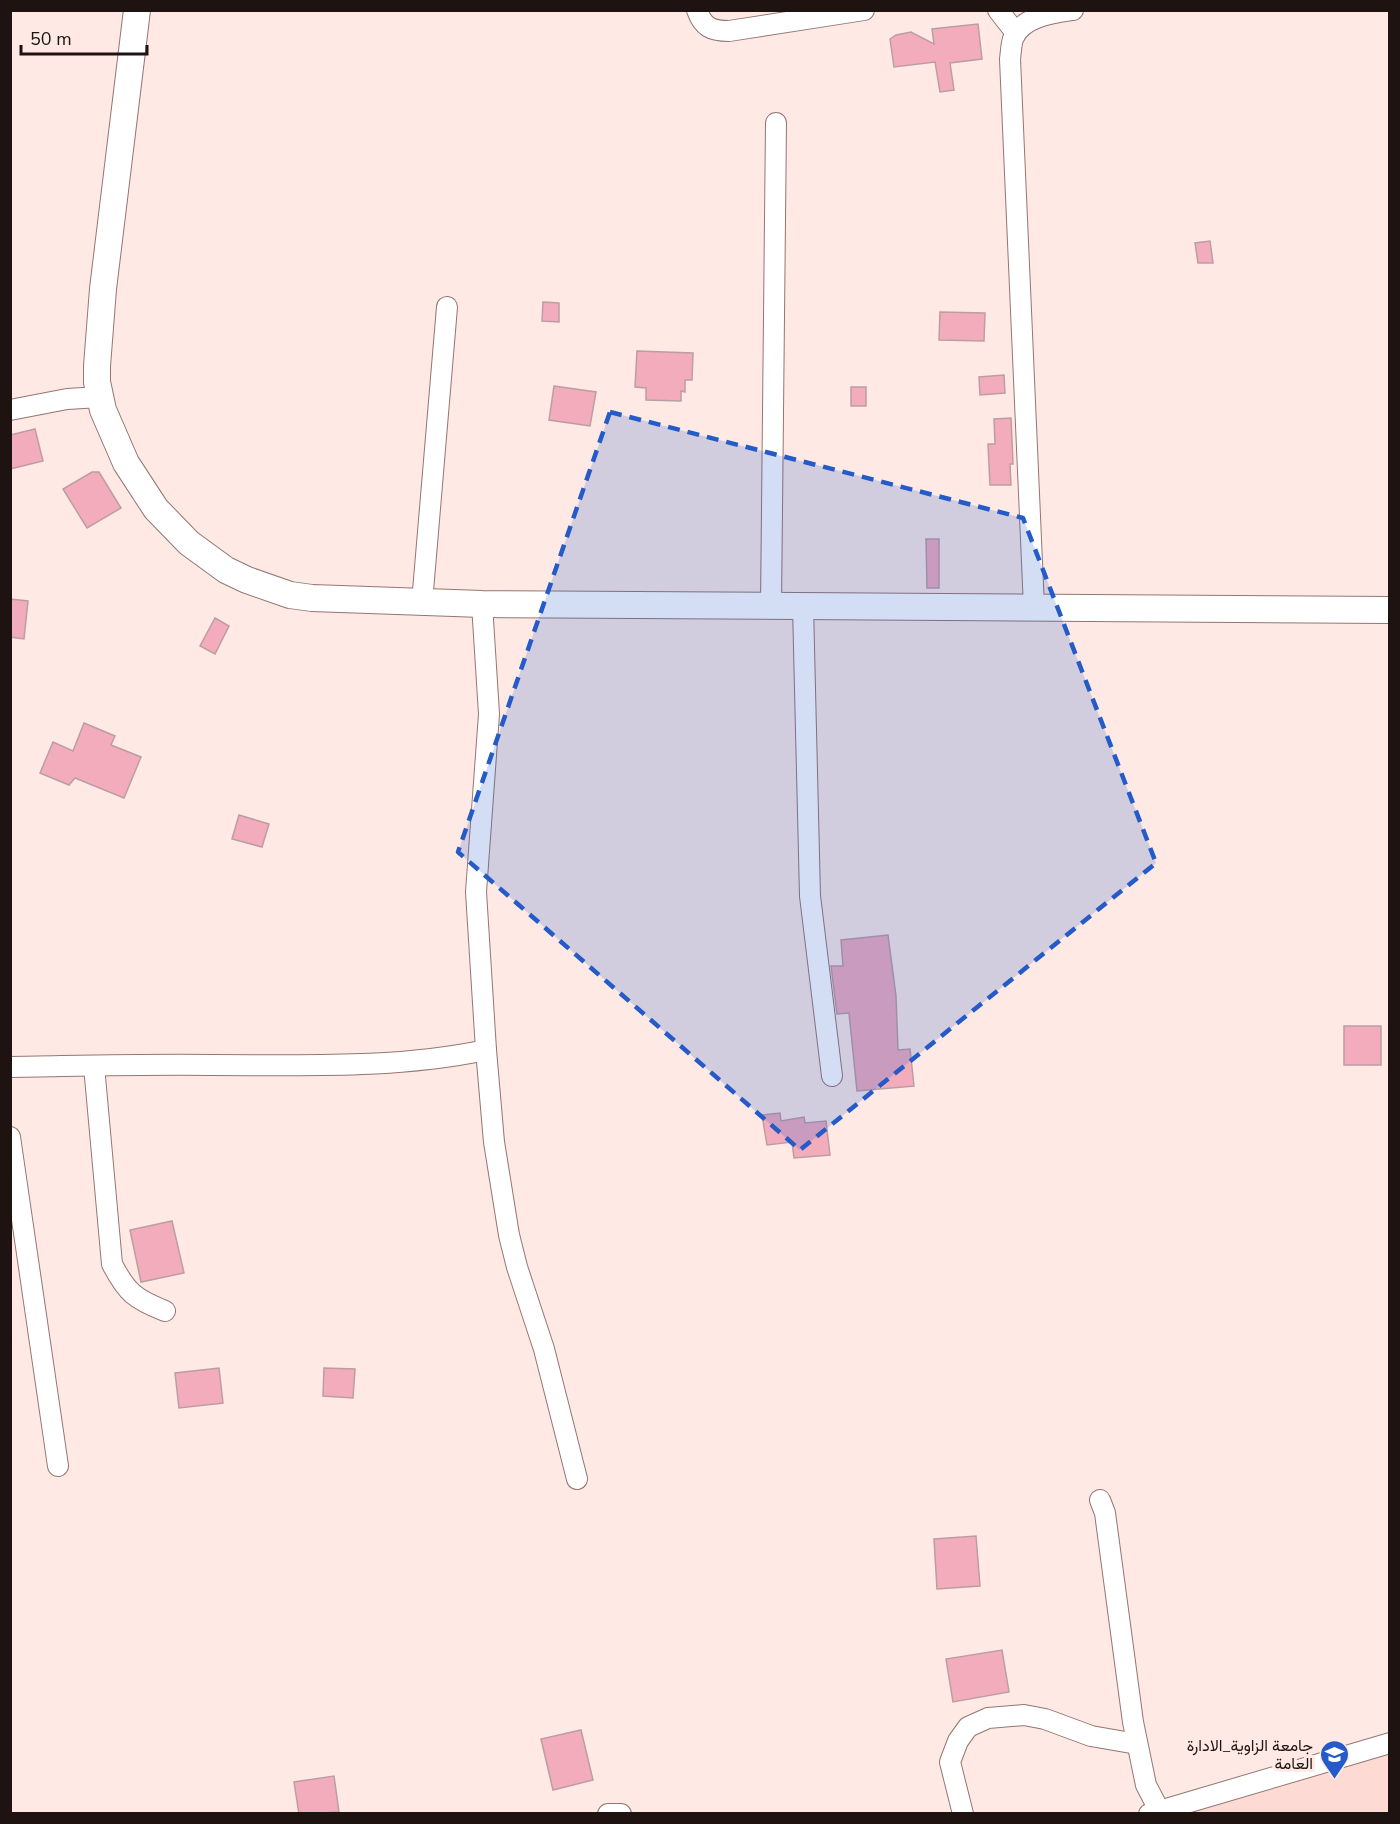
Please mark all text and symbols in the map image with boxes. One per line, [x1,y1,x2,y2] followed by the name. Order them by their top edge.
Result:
[21,18,147,56] scale bar
[30,27,72,51] text: 50 m
[1187,1735,1313,1775] place label: جامعة الزاوية_الادارة العامة
[1318,1738,1350,1780] school or university icon: جامعة الزاوية_الادارة العامة

